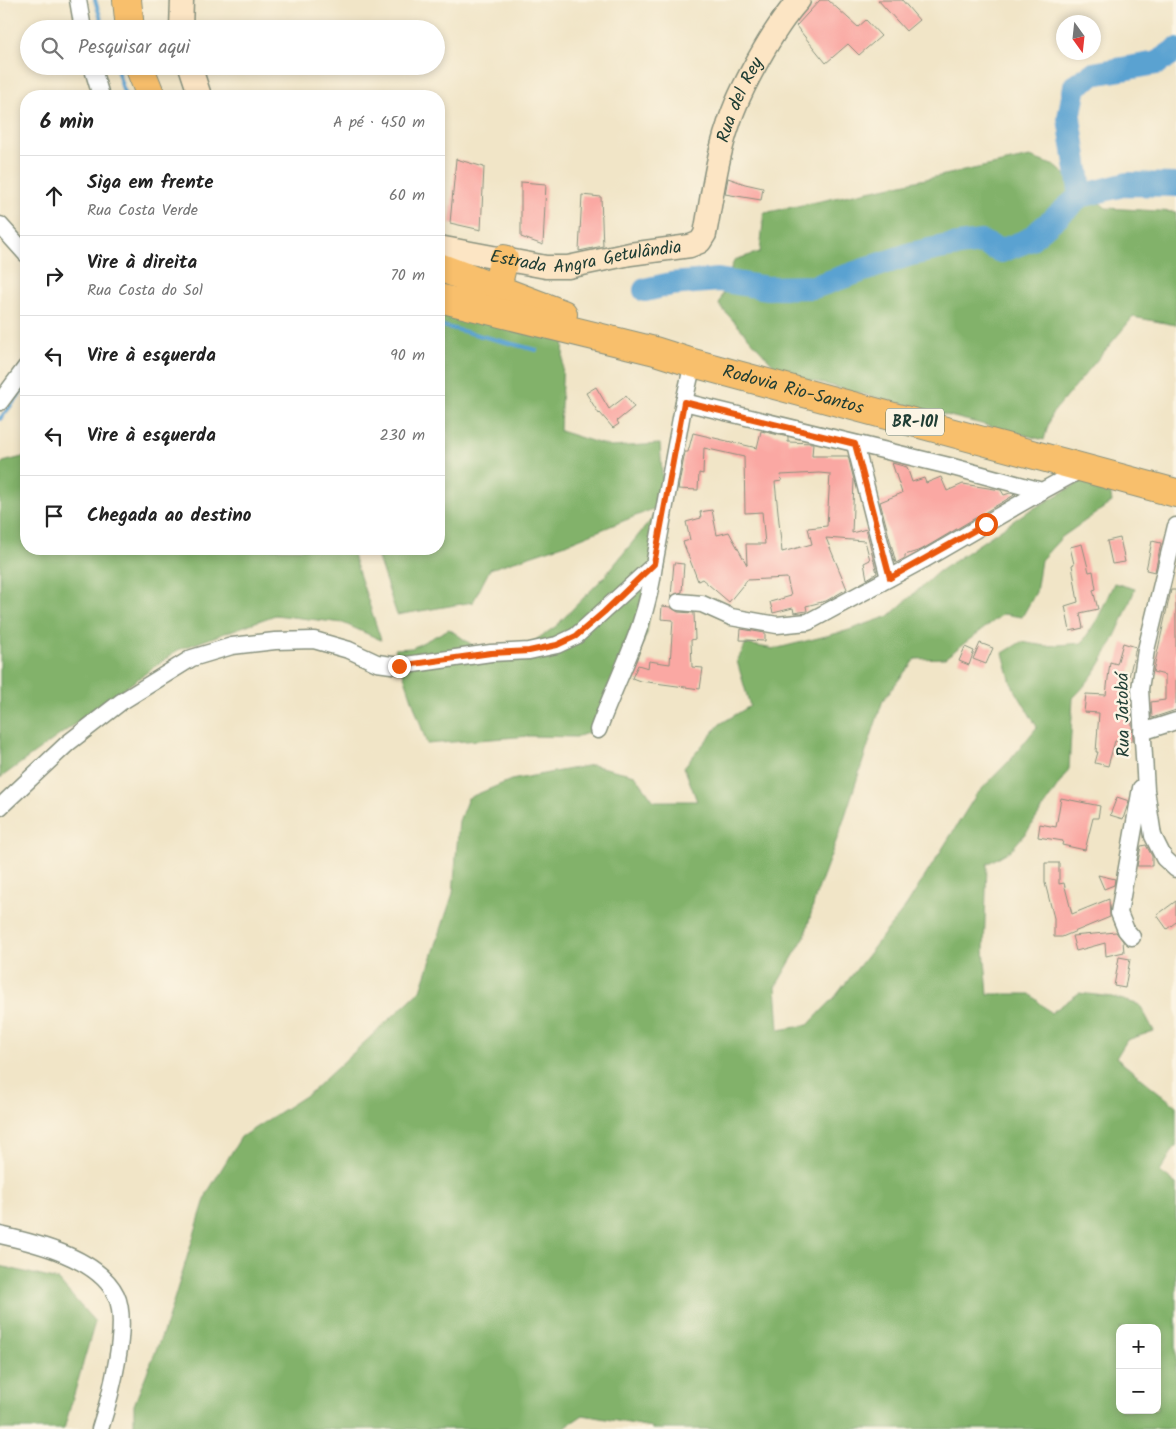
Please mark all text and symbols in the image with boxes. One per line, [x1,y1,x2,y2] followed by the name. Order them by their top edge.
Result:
[1056,15,1101,60] north arrow
[20,20,445,75] search box
[78,33,190,63] text: Pesquisar aqui
[38,34,66,62] icon: search
[709,51,772,146] street label: Rua del Rey
[40,106,94,139] text: 6 min
[333,110,425,135] text: A pé · 450 m
[87,168,214,198] text: Siga em frente
[40,182,68,210] icon: ahead
[389,183,425,208] text: 60 m
[87,198,198,223] text: Rua Costa Verde
[487,233,683,282] street label: Estrada Angra Getulândia
[87,248,197,278] text: Vire à direita
[40,262,68,290] icon: right
[390,263,425,288] text: 70 m
[87,278,203,303] text: Rua Costa do Sol
[87,341,216,371] text: Vire à esquerda
[40,342,68,370] icon: left
[390,343,425,368] text: 90 m
[719,357,867,423] street label: Rodovia Rio-Santos
[886,408,944,436] road number: BR-101
[87,421,216,451] text: Vire à esquerda
[40,422,68,450] icon: left
[379,423,425,448] text: 230 m
[87,501,252,531] text: Chegada ao destino
[40,502,68,530] icon: arrive
[975,513,998,536] route start
[388,655,411,678] route end
[1109,671,1139,758] street label: Rua Jatobá
[1116,1324,1161,1414] map controls
[1116,1324,1161,1369] button: +
[1116,1369,1161,1414] button: −

